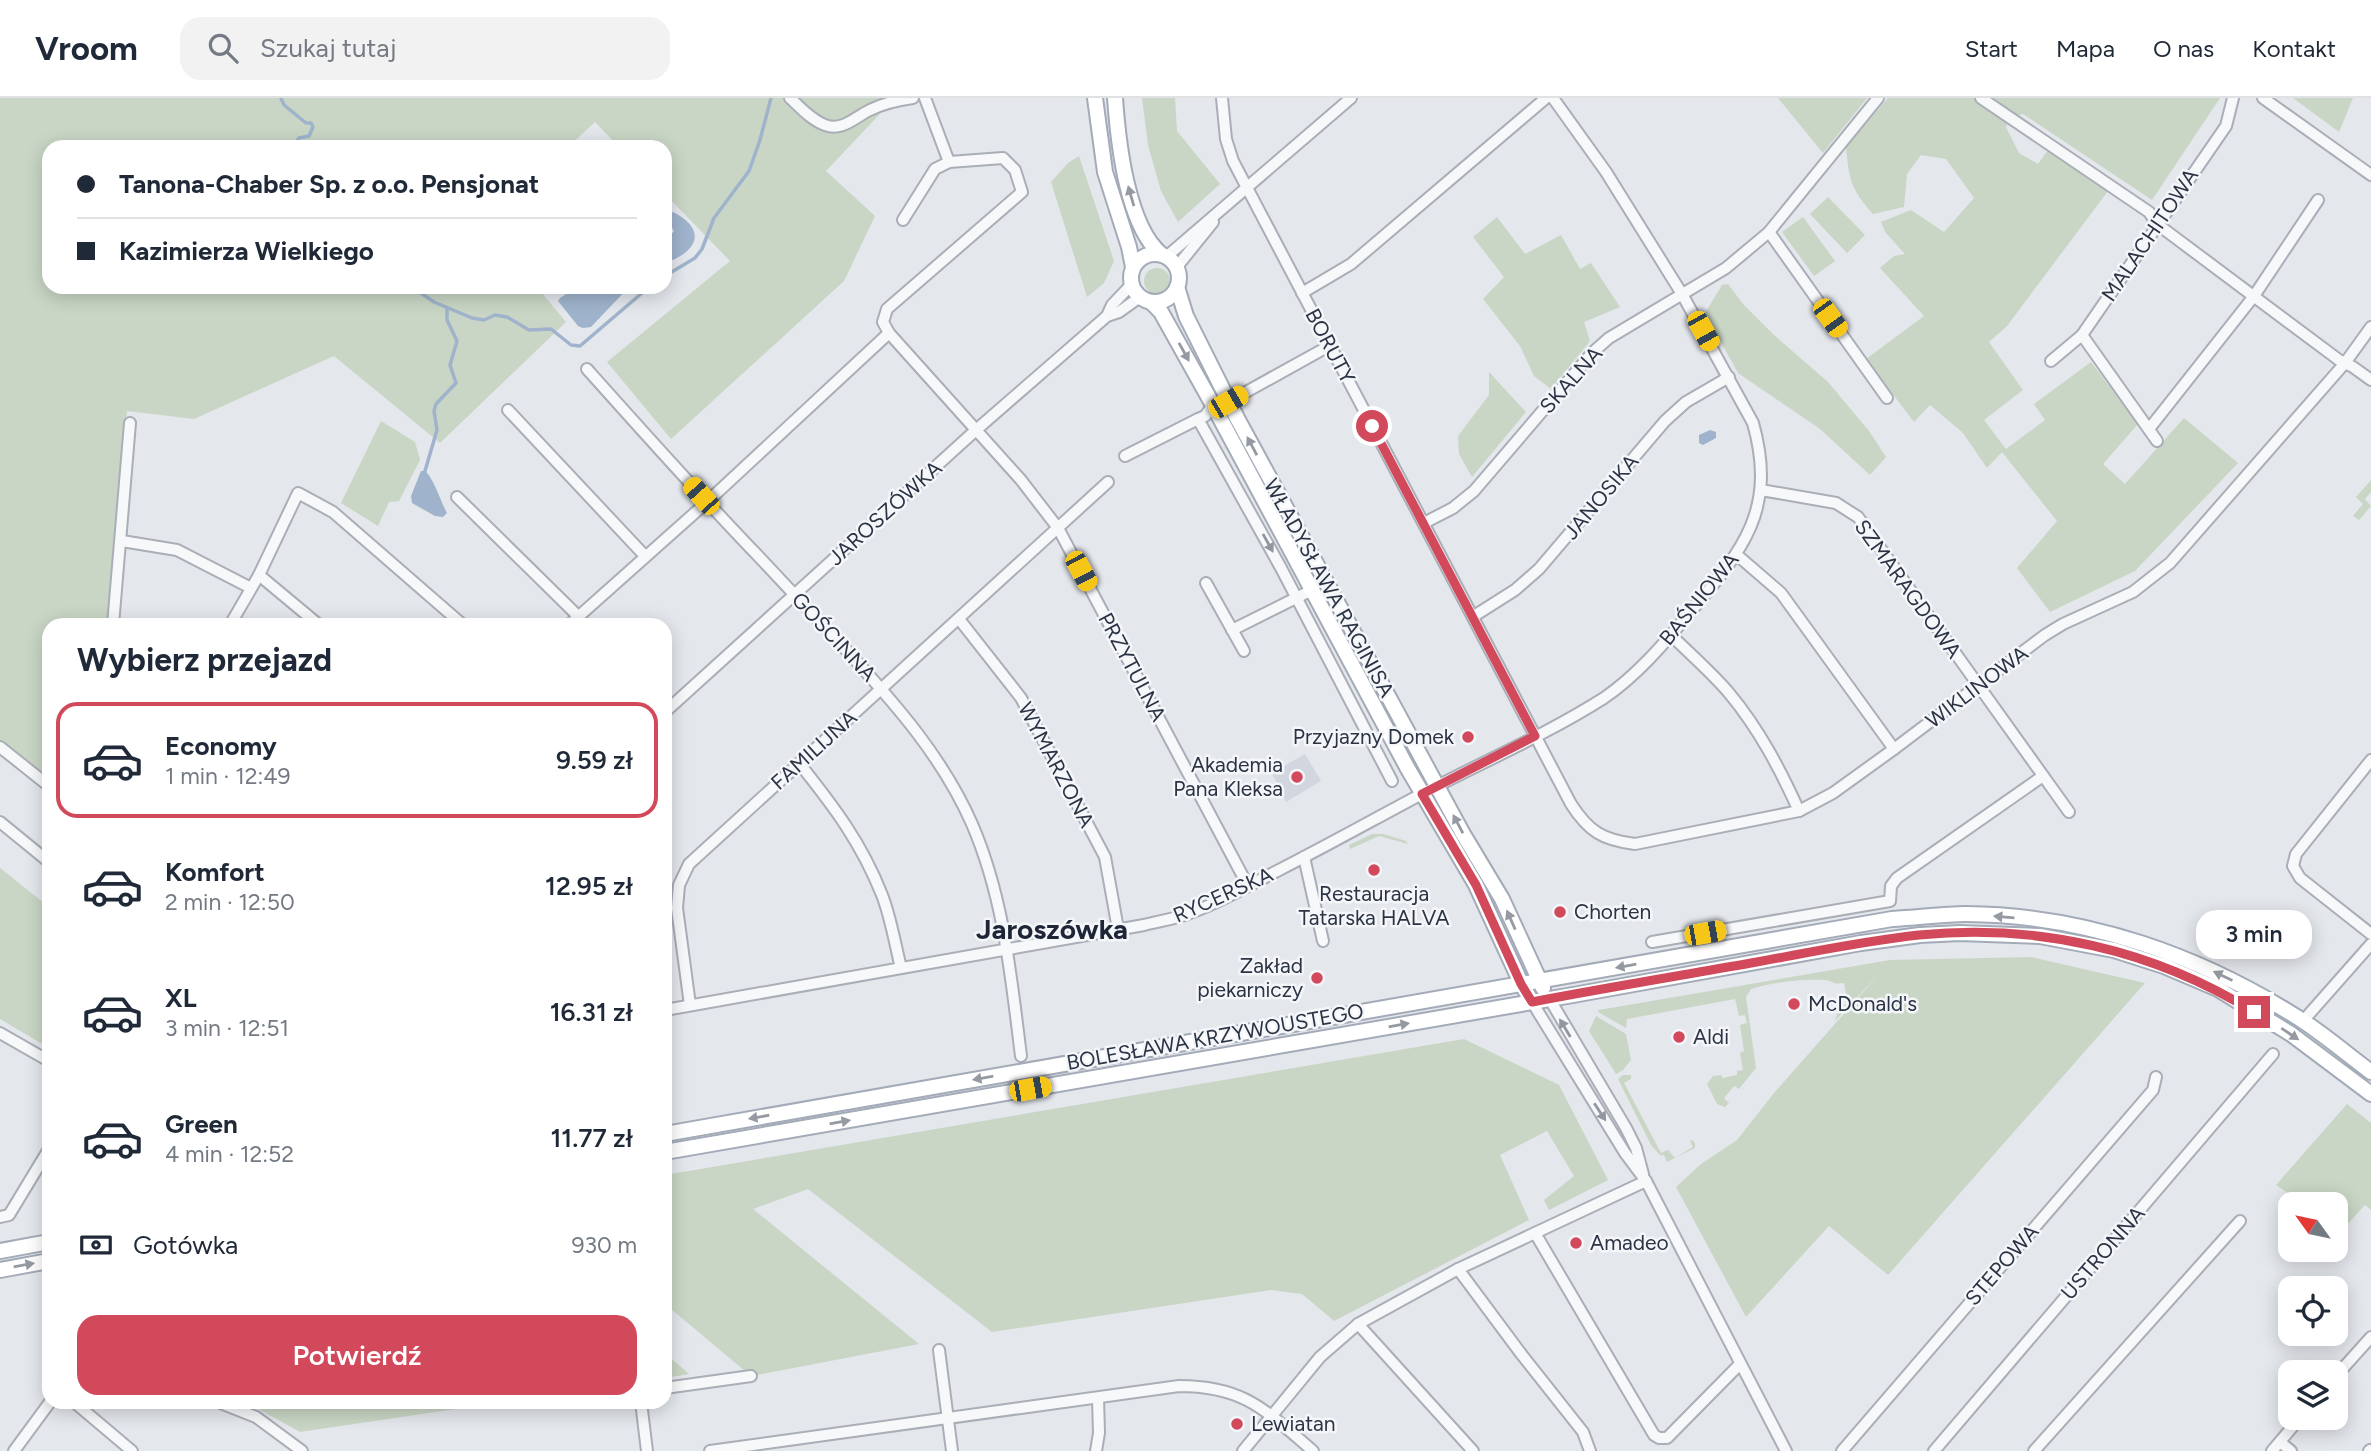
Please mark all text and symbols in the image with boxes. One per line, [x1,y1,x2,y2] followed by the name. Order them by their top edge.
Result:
[180,17,670,80] search box
[35,29,138,68] text: Vroom
[204,29,242,67] icon: search
[260,32,396,64] text: Szukaj tutaj
[1965,34,2018,63] text: Start
[2056,34,2115,63] text: Mapa
[2153,34,2214,63] text: O nas
[2252,34,2336,63] text: Kontakt
[2096,164,2203,306] street label: MALACHITOWA
[119,168,539,200] text: Tanona-Chaber Sp. z o.o. Pensjonat
[1125,185,1136,207] one-way arrow
[119,235,374,267] text: Kazimierza Wielkiego
[1810,295,1851,341] car
[1300,304,1361,388] street label: BORUTY
[1684,308,1723,354] car
[1534,341,1607,418] street label: SKALNA
[1178,343,1190,362] one-way arrow
[1205,382,1252,422] car
[1356,410,1388,442] route start
[1246,436,1258,456] one-way arrow
[1558,449,1643,544] street label: JANOSIKA
[823,455,947,570] street label: JAROSZÓWKA
[680,473,723,519] car
[1259,474,1400,701] street label: WŁADYSŁAWA RAGINISA
[1850,514,1967,663] street label: SZMARAGDOWA
[1262,534,1274,553] one-way arrow
[1654,547,1743,650] street label: BAŚNIOWA
[1062,548,1101,594] car
[787,587,882,686] street label: GOŚCINNA
[1093,608,1171,725] street label: PRZYTULNA
[1921,640,2033,733] street label: WIKLINOWA
[77,641,332,679] text: Wybierz przejazd
[1013,698,1100,832] street label: WYMARZONA
[766,705,862,795] street label: FAMILIJNA
[1293,724,1455,749] place label: Przyjazny Domek
[81,729,144,792] icon: car
[1460,729,1476,745] marker: Przyjazny Domek
[165,730,277,762] text: Economy
[556,744,633,776] text: 9.59 zł
[1173,752,1283,801] place label: Akademia Pana Kleksa
[165,762,291,790] text: 1 min · 12:49
[1289,769,1305,785] marker: Akademia Pana Kleksa
[1452,814,1463,834] one-way arrow
[81,855,144,918] icon: car
[165,856,265,888] text: Komfort
[1169,861,1277,928] street label: RYCERSKA
[1366,862,1382,878] marker: Restauracja Tatarska HALVA
[545,870,633,902] text: 12.95 zł
[1298,881,1450,930] place label: Restauracja Tatarska HALVA
[165,888,295,916] text: 2 min · 12:50
[1574,899,1651,924] place label: Chorten
[1552,904,1568,920] marker: Chorten
[1505,910,1517,930] one-way arrow
[1993,911,2015,922] one-way arrow
[2196,911,2312,960] callout: 3 min
[976,912,1128,946] district label: Jaroszówka
[1683,919,1728,947] car
[2226,920,2282,948] text: 3 min
[1197,953,1303,1002] place label: Zakład piekarniczy
[1615,961,1637,972] one-way arrow
[1309,970,1325,986] marker: Zakład piekarniczy
[2212,970,2232,982] one-way arrow
[81,981,144,1044] icon: car
[165,982,197,1014] text: XL
[1808,991,1917,1016] place label: McDonald's
[550,996,633,1028] text: 16.31 zł
[1786,996,1802,1012] marker: McDonald's
[2238,996,2270,1028] route end
[1064,998,1365,1075] street label: BOLESŁAWA KRZYWOUSTEGO
[165,1014,289,1042] text: 3 min · 12:51
[1388,1019,1410,1030] one-way arrow
[1559,1019,1572,1038] one-way arrow
[1693,1024,1729,1049] place label: Aldi
[2281,1027,2299,1041] one-way arrow
[1671,1029,1687,1045] marker: Aldi
[972,1073,994,1084] one-way arrow
[1008,1075,1053,1103] car
[1594,1102,1607,1122] one-way arrow
[81,1107,144,1170] icon: car
[165,1108,238,1140] text: Green
[748,1112,770,1123] one-way arrow
[829,1116,851,1127] one-way arrow
[550,1122,633,1154] text: 11.77 zł
[165,1140,294,1168] text: 4 min · 12:52
[2278,1192,2348,1262] north arrow
[2278,1192,2348,1430] map controls
[2055,1201,2150,1304] street label: USTRONNA
[1960,1219,2043,1310] street label: STEPOWA
[77,1226,115,1264] icon: cash
[133,1229,238,1261] text: Gotówka
[1590,1230,1669,1255] place label: Amadeo
[571,1231,637,1259] text: 930 m
[1568,1235,1584,1251] marker: Amadeo
[14,1259,36,1270] one-way arrow
[2278,1276,2348,1346] button: locate
[77,1315,637,1395] button: Potwierdź
[2278,1360,2348,1430] button: layers
[1251,1411,1335,1436] place label: Lewiatan
[1229,1416,1245,1432] marker: Lewiatan

